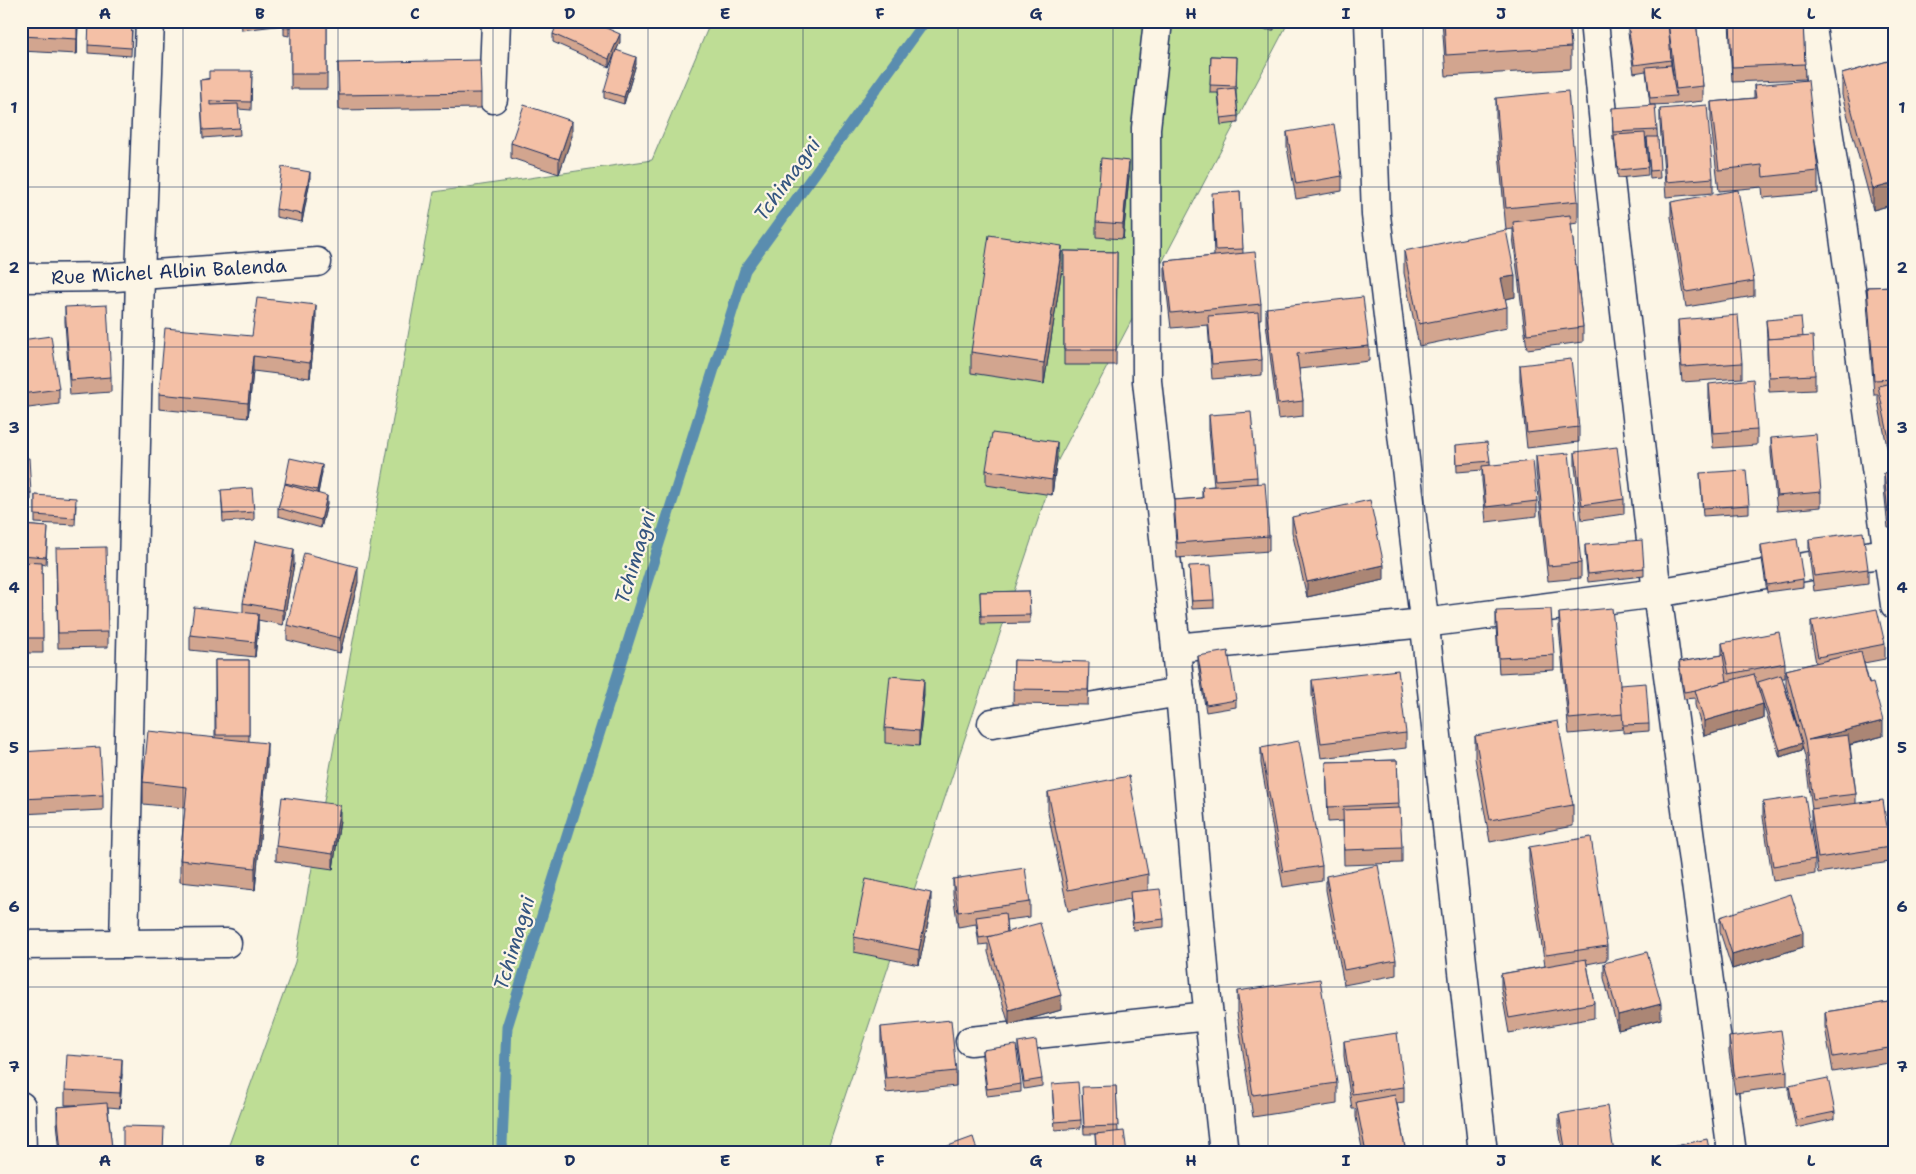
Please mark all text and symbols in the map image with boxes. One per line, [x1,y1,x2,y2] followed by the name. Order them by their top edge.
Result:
[99,3,111,24] text: A
[255,3,265,24] text: B
[410,3,420,24] text: C
[564,3,576,24] text: D
[720,3,730,24] text: E
[875,3,885,24] text: F
[1030,3,1043,24] text: G
[1185,3,1197,24] text: H
[1342,3,1351,24] text: I
[1496,3,1506,24] text: J
[1651,3,1662,24] text: K
[1807,3,1816,24] text: L
[10,97,18,118] text: 1
[1898,97,1906,118] text: 1
[748,132,826,226] water label: Tchimagni
[51,253,288,290] street label: Rue Michel Albin Balenda
[8,257,20,278] text: 2
[1896,257,1908,278] text: 2
[8,417,20,438] text: 3
[1896,417,1908,438] text: 3
[608,506,662,607] water label: Tchimagni
[8,577,20,598] text: 4
[1896,577,1908,598] text: 4
[9,737,19,758] text: 5
[1897,737,1907,758] text: 5
[487,892,541,993] water label: Tchimagni
[8,896,20,917] text: 6
[1896,896,1908,917] text: 6
[8,1056,20,1077] text: 7
[1896,1056,1908,1077] text: 7
[99,1150,111,1171] text: A
[255,1150,265,1171] text: B
[410,1150,420,1171] text: C
[564,1150,576,1171] text: D
[720,1150,730,1171] text: E
[875,1150,885,1171] text: F
[1030,1150,1043,1171] text: G
[1185,1150,1197,1171] text: H
[1342,1150,1351,1171] text: I
[1496,1150,1506,1171] text: J
[1651,1150,1662,1171] text: K
[1807,1150,1816,1171] text: L

